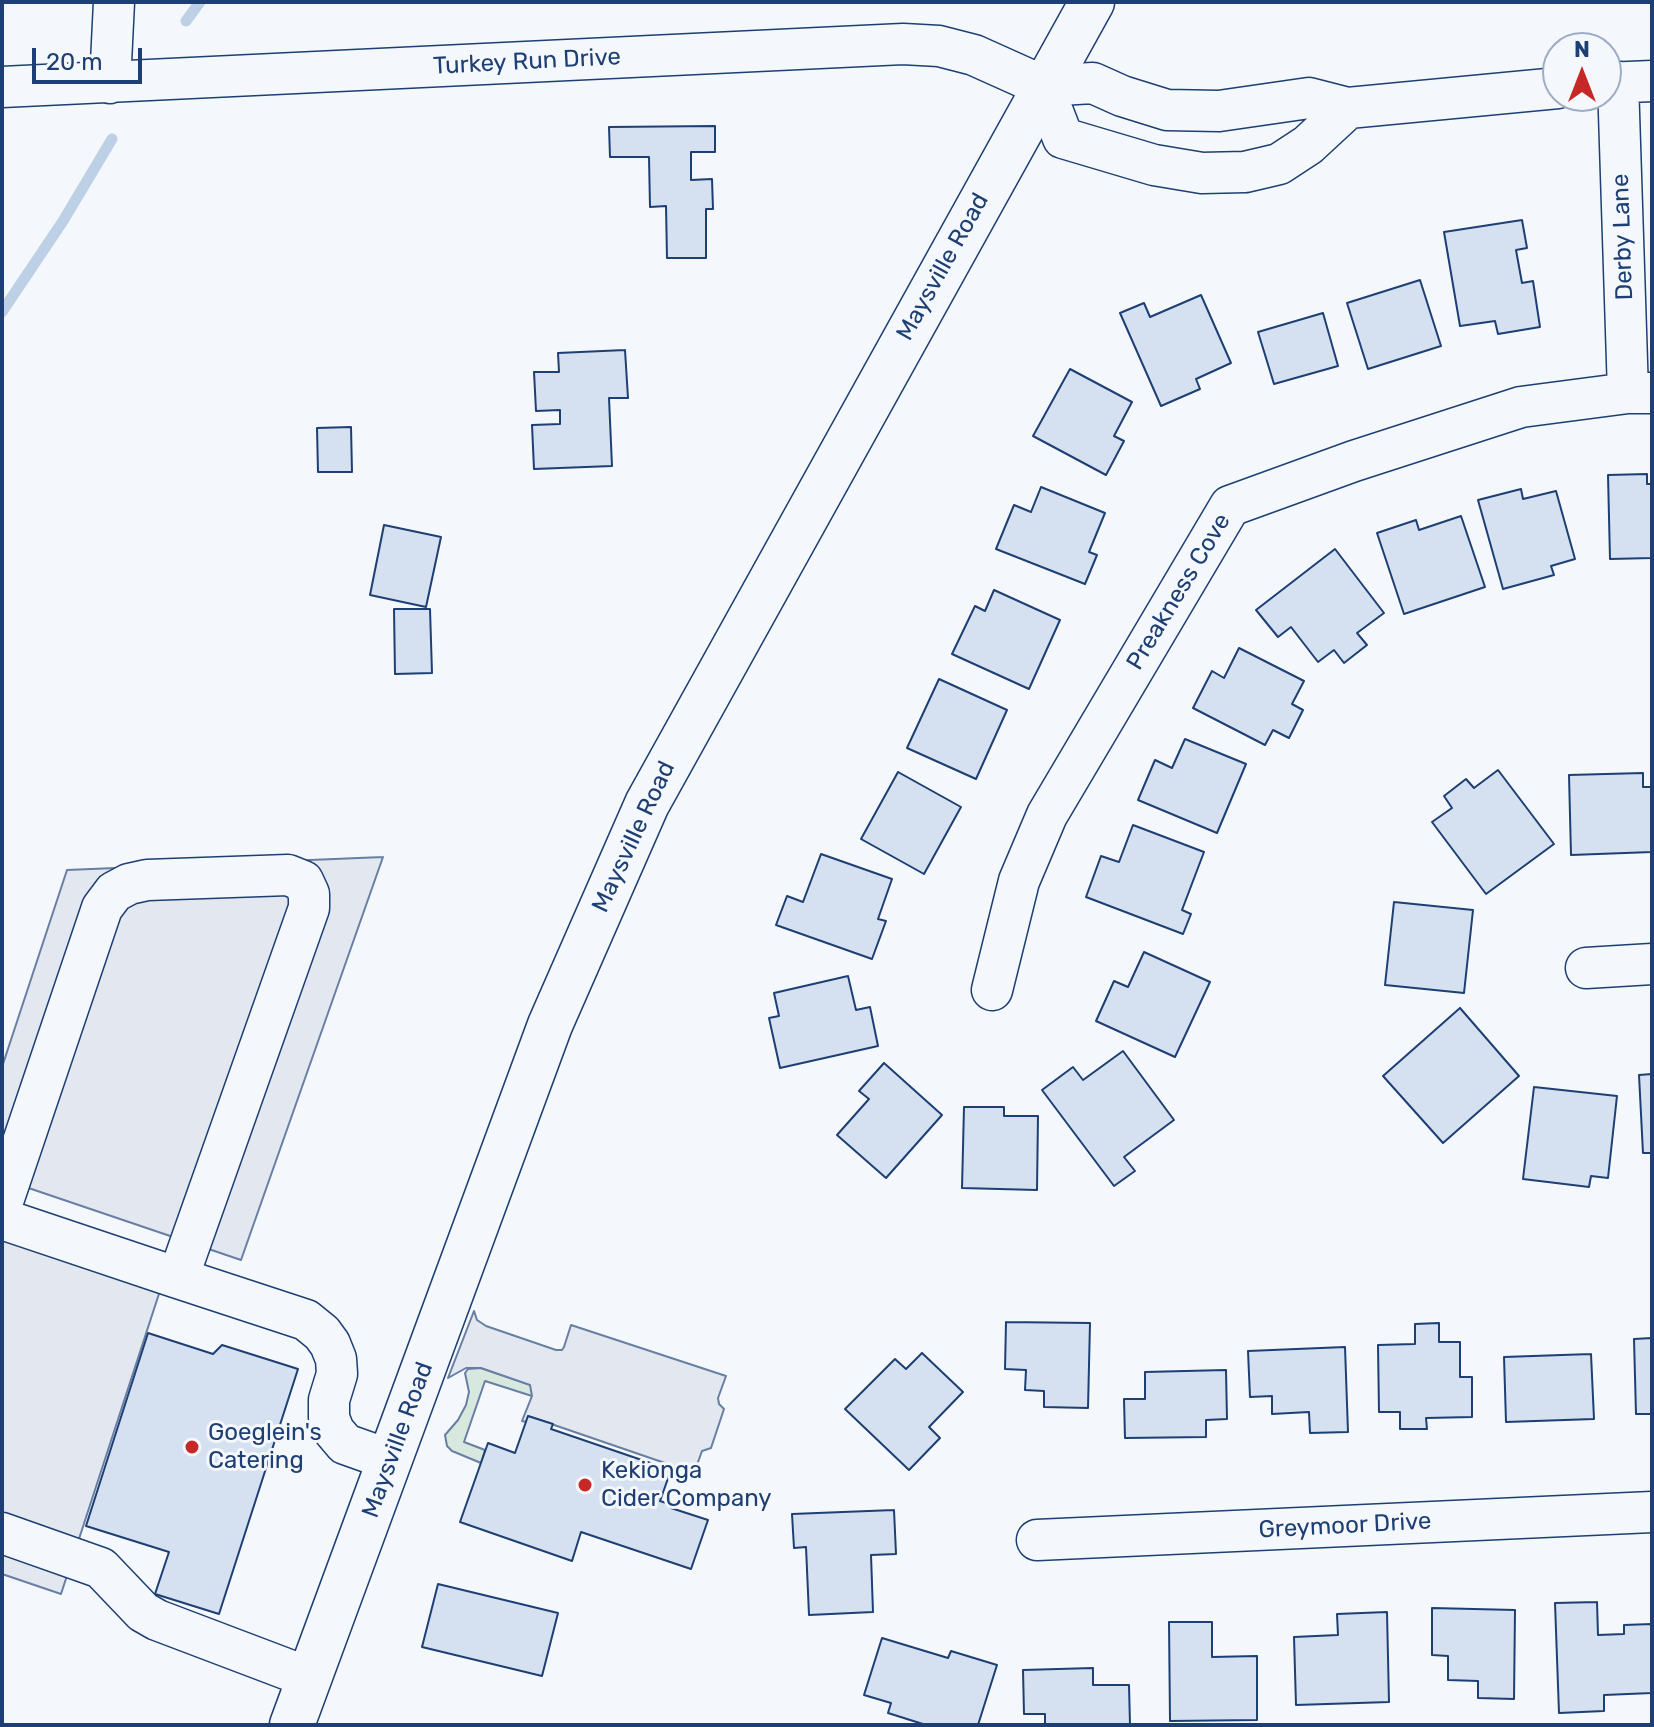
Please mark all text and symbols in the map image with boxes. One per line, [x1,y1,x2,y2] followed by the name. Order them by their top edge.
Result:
[36,32,146,82] scale bar
[1542,32,1622,112] north arrow
[1574,36,1590,63] text: N
[432,43,622,81] street label: Turkey Run Drive
[46,48,103,76] text: 20 m
[1606,173,1640,301] street label: Derby Lane
[891,188,995,346] street label: Maysville Road
[1121,509,1237,675] street label: Preakness Cove
[586,757,682,917] street label: Maysville Road
[356,1358,440,1522] street label: Maysville Road
[208,1419,322,1475] place label: Goeglein's Catering
[183,1438,201,1456] marker: Goeglein's Catering
[601,1457,772,1513] place label: Kekionga Cider Company
[576,1476,594,1494] marker: Kekionga Cider Company
[1258,1507,1432,1545] street label: Greymoor Drive

